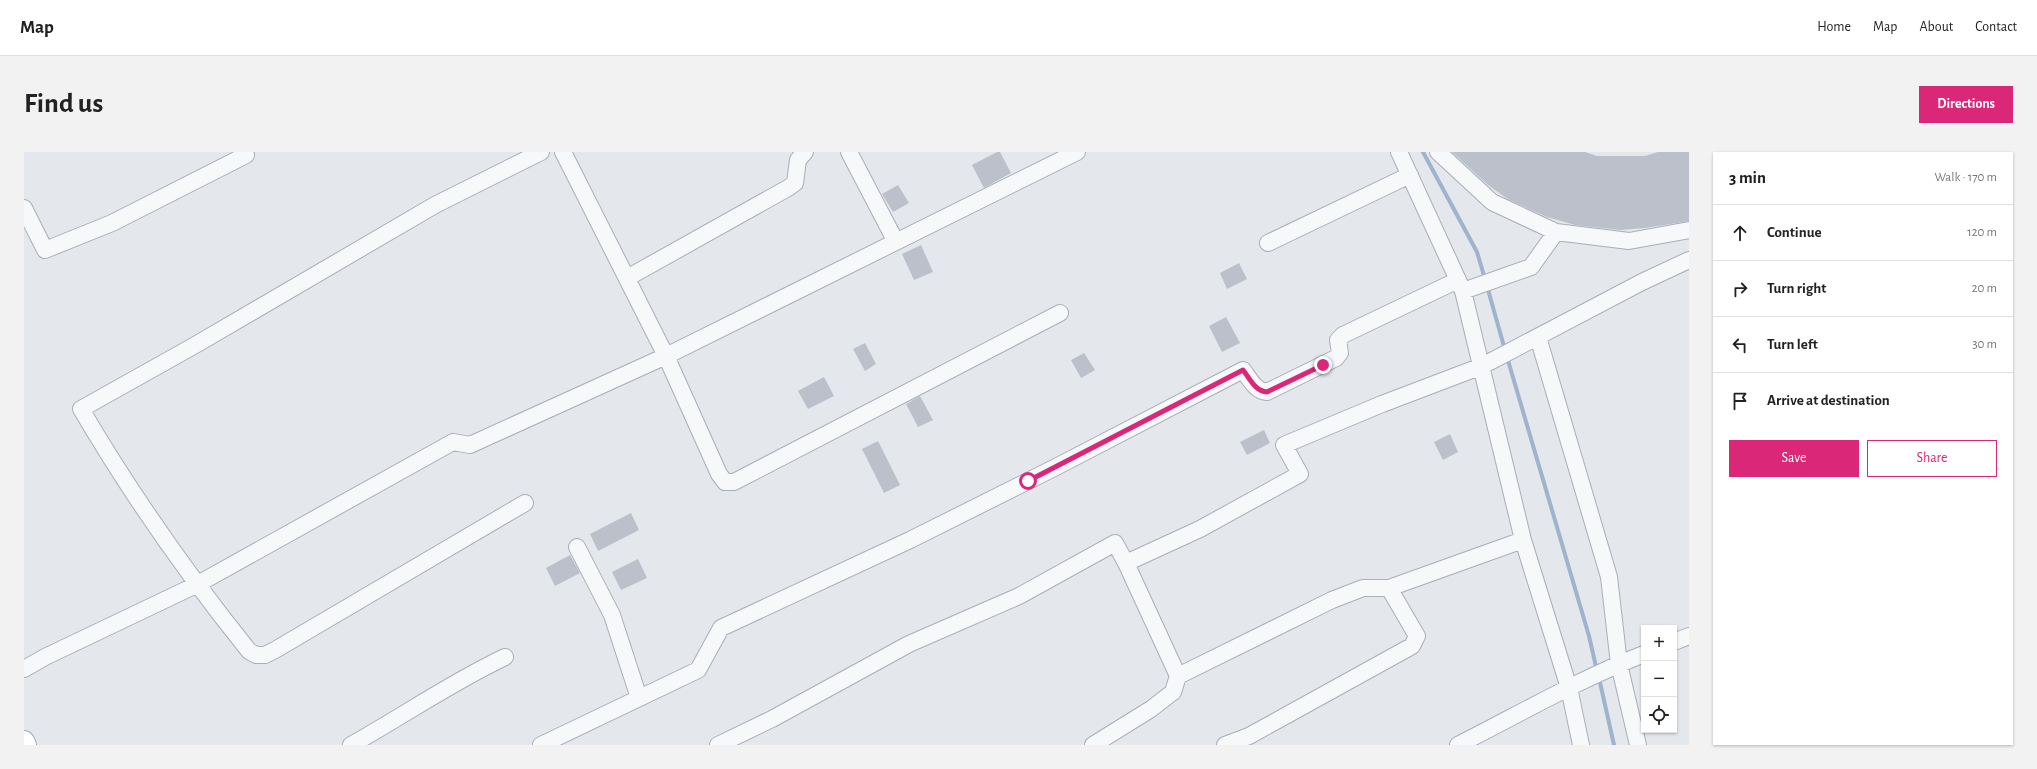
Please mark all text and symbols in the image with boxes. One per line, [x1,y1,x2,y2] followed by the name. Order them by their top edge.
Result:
[20,18,54,37] text: Map
[1817,20,1851,34] text: Home
[1873,20,1897,34] text: Map
[1919,20,1953,34] text: About
[1975,20,2017,34] text: Contact
[1919,86,2013,123] button: Directions
[24,90,103,118] text: Find us
[1729,169,1766,186] text: 3 min
[1934,171,1997,184] text: Walk · 170 m
[1729,222,1751,244] icon: ahead
[1767,225,1822,240] text: Continue
[1967,226,1997,239] text: 120 m
[1729,278,1751,300] icon: right
[1767,281,1826,296] text: Turn right
[1972,282,1997,295] text: 20 m
[1729,334,1751,356] icon: left
[1767,337,1818,352] text: Turn left
[1972,338,1997,351] text: 30 m
[1314,356,1332,374] route end
[1729,390,1751,412] icon: arrive
[1767,393,1890,408] text: Arrive at destination
[1729,440,1859,477] button: Save
[1867,440,1997,477] button: Share
[1019,472,1037,490] route start
[1641,625,1677,733] map controls
[1641,625,1677,661] button: +
[1641,661,1677,697] button: −
[1641,697,1677,733] button: locate

